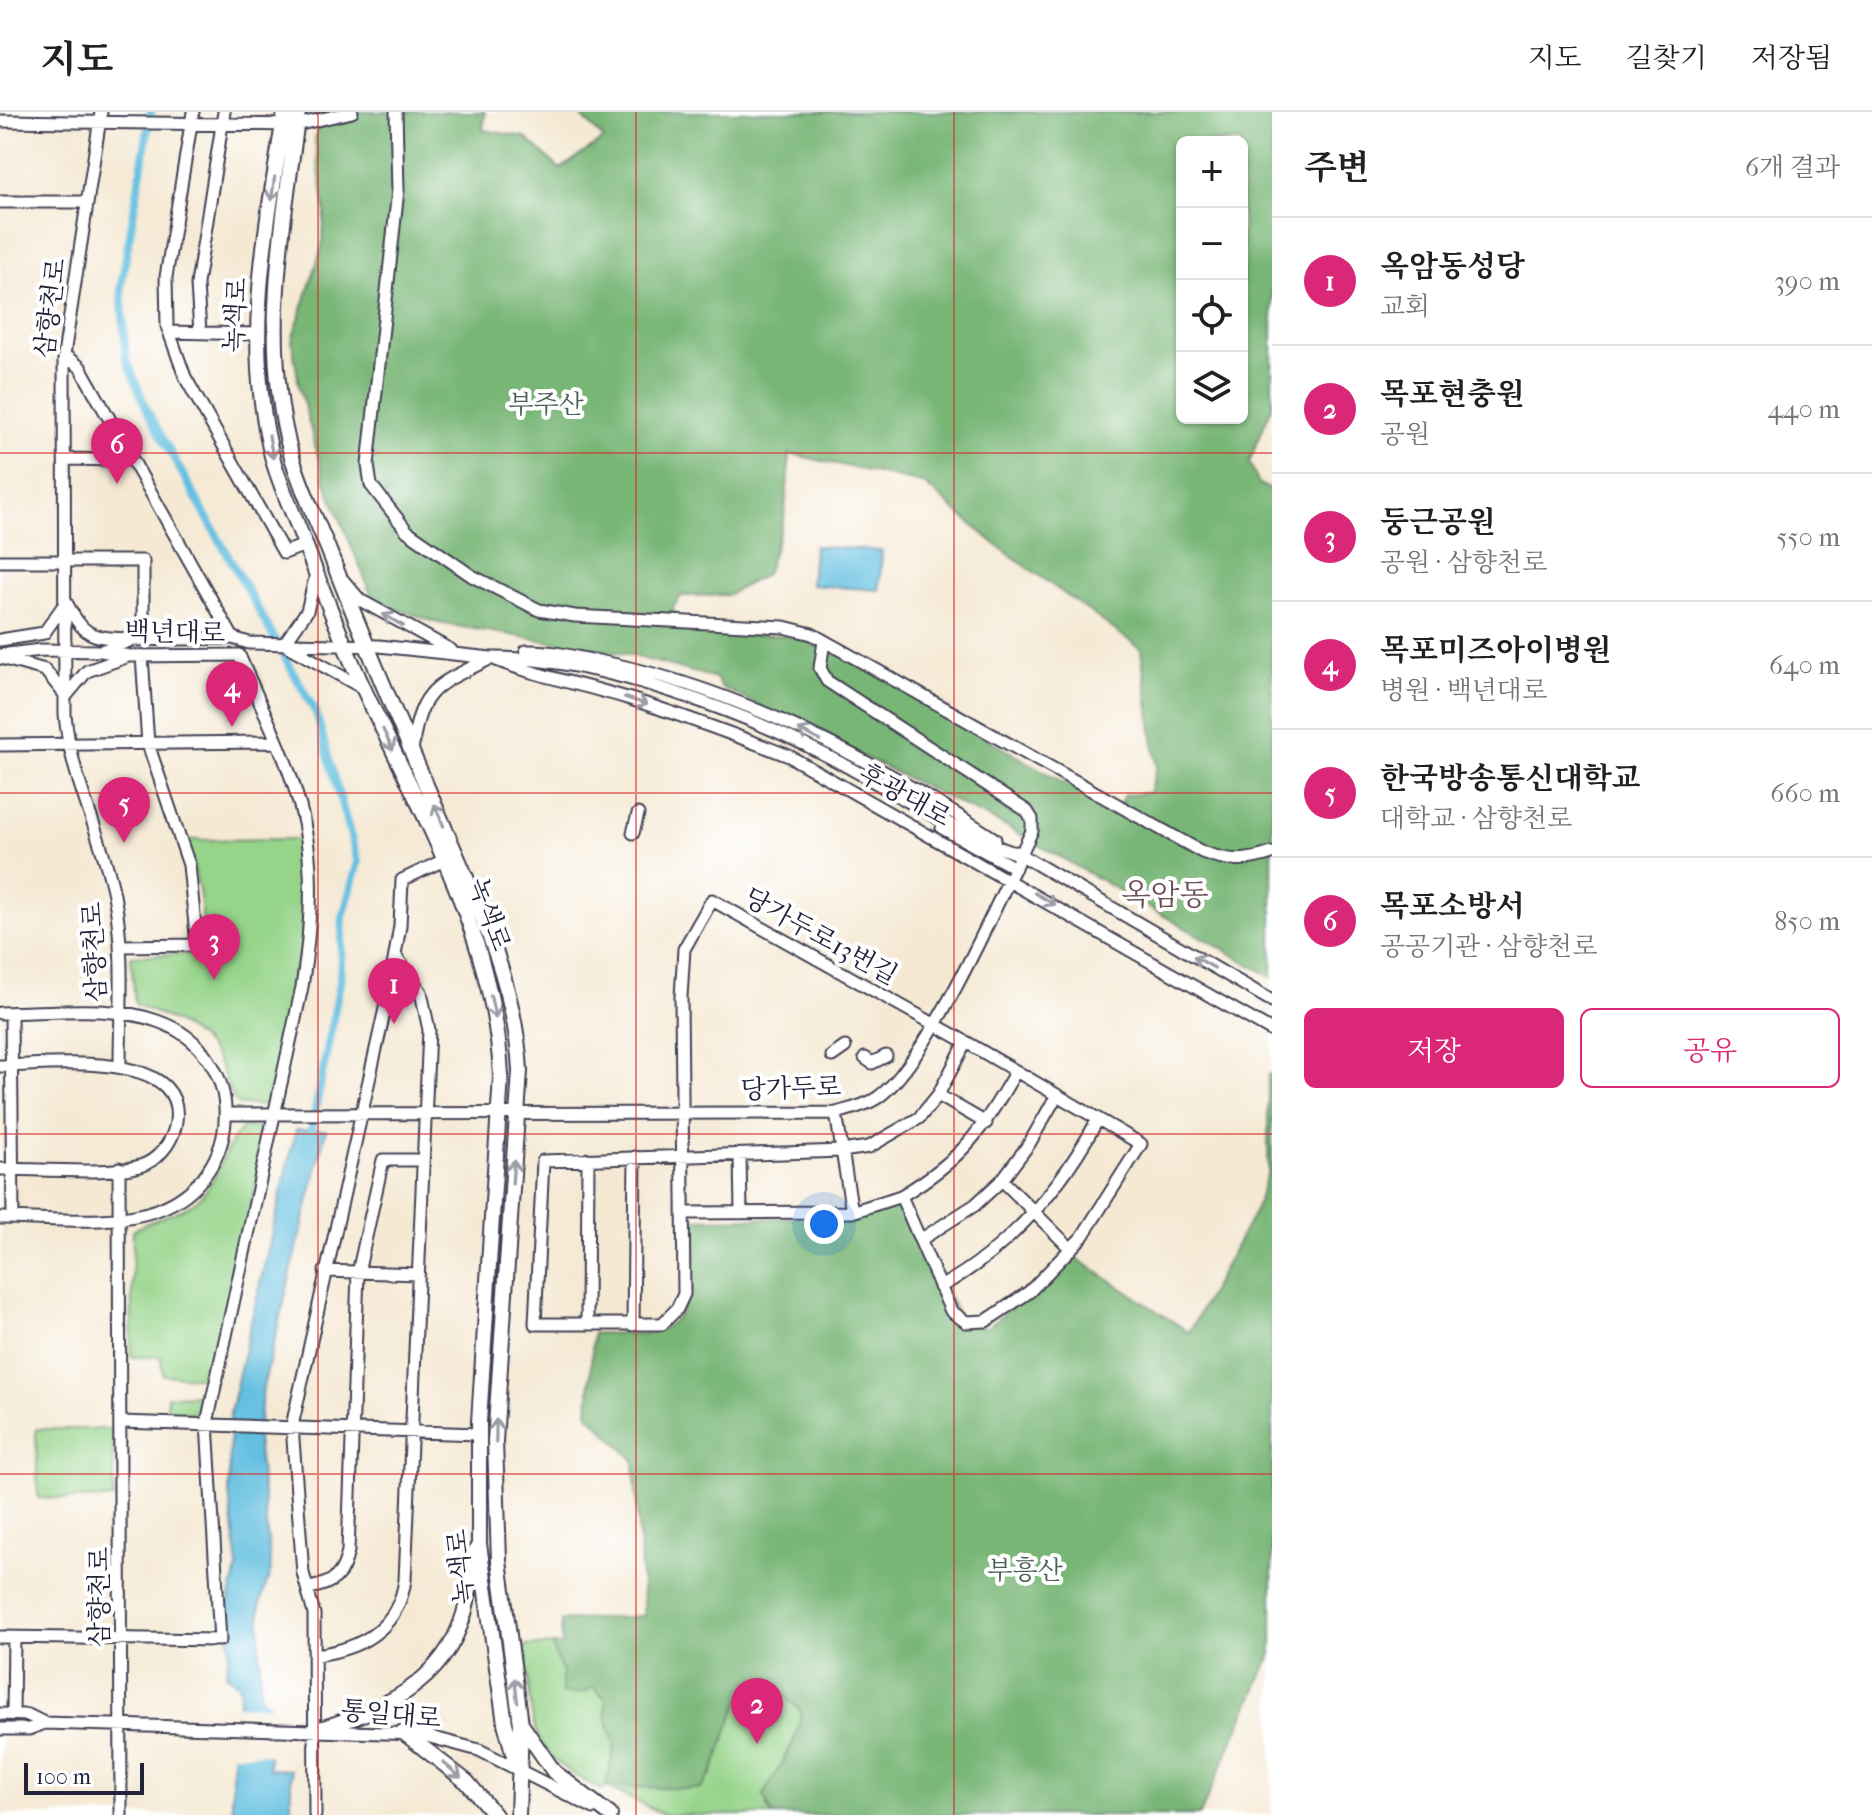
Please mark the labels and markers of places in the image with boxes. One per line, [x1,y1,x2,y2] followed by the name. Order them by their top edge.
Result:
[91,418,143,484] pin: 6
[206,661,258,727] pin: 4
[98,777,150,843] pin: 5
[188,914,240,980] pin: 3
[368,958,420,1024] pin: 1
[731,1678,783,1744] pin: 2

